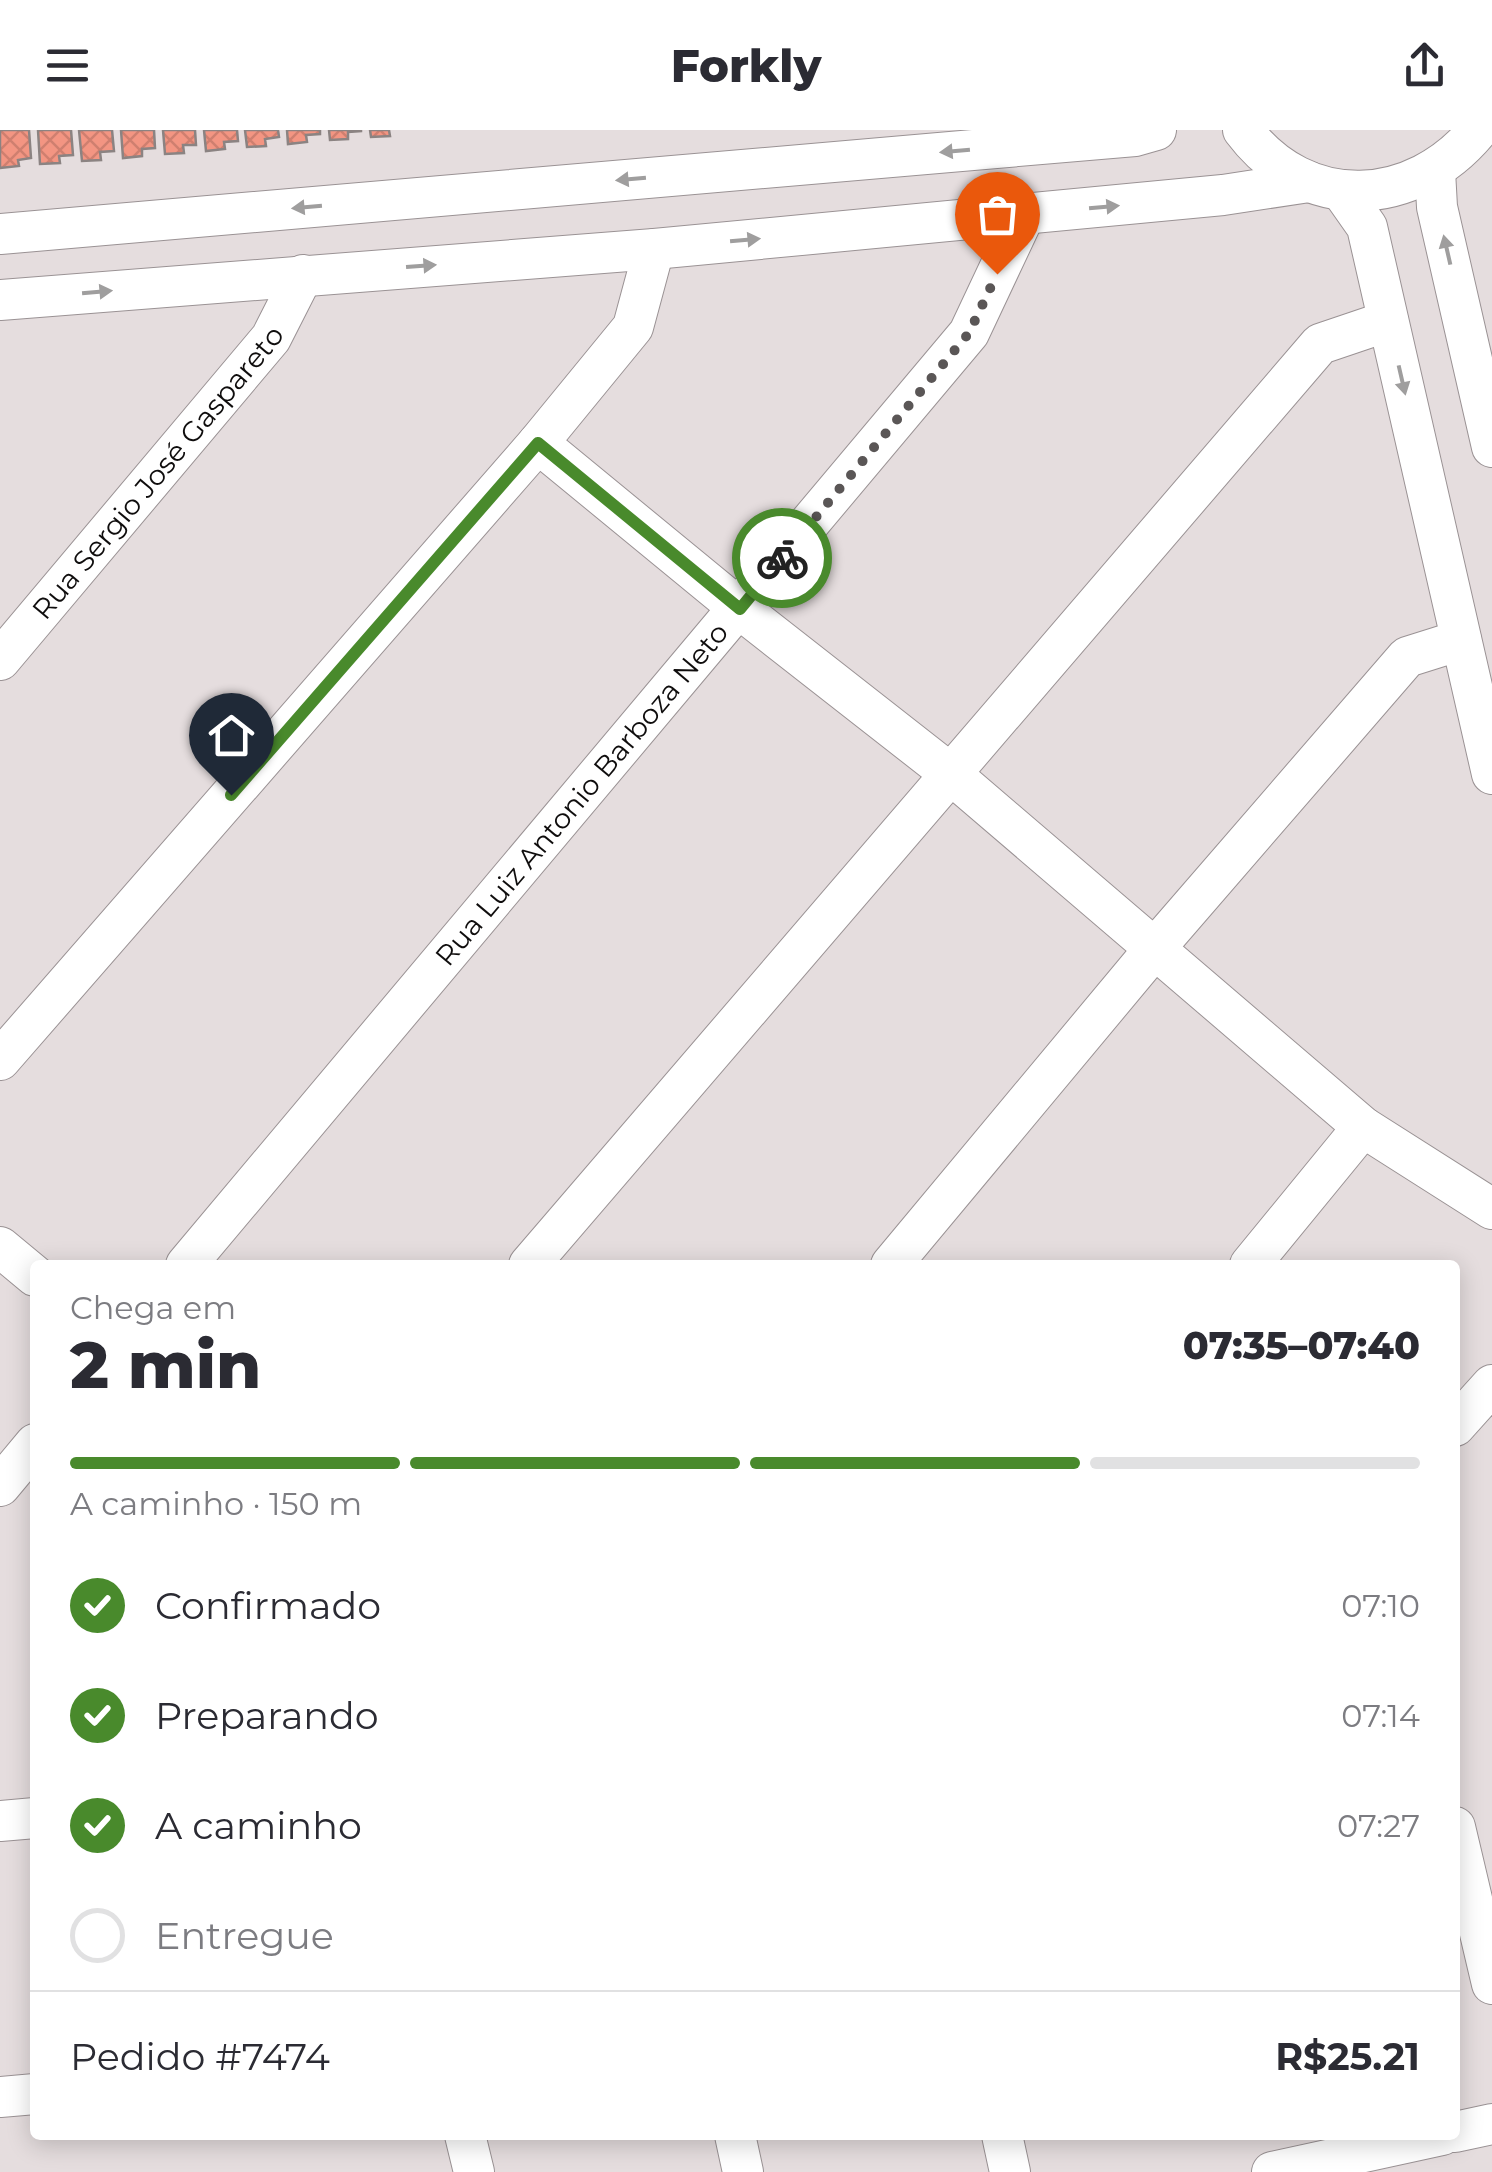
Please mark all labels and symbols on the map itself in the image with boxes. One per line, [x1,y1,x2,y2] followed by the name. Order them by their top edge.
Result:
[939,144,970,160] one-way arrow
[615,172,647,188] one-way arrow
[955,172,1040,275] pin
[1088,198,1120,214] one-way arrow
[291,200,323,216] one-way arrow
[730,232,762,248] one-way arrow
[1439,234,1454,265] one-way arrow
[406,258,438,274] one-way arrow
[82,283,114,299] one-way arrow
[25,321,291,626] street label: Rua Sergio José Gaspareto
[1395,365,1410,396] one-way arrow
[732,508,832,608] courier
[428,616,735,972] street label: Rua Luiz Antonio Barboza Neto
[189,693,274,796] pin

